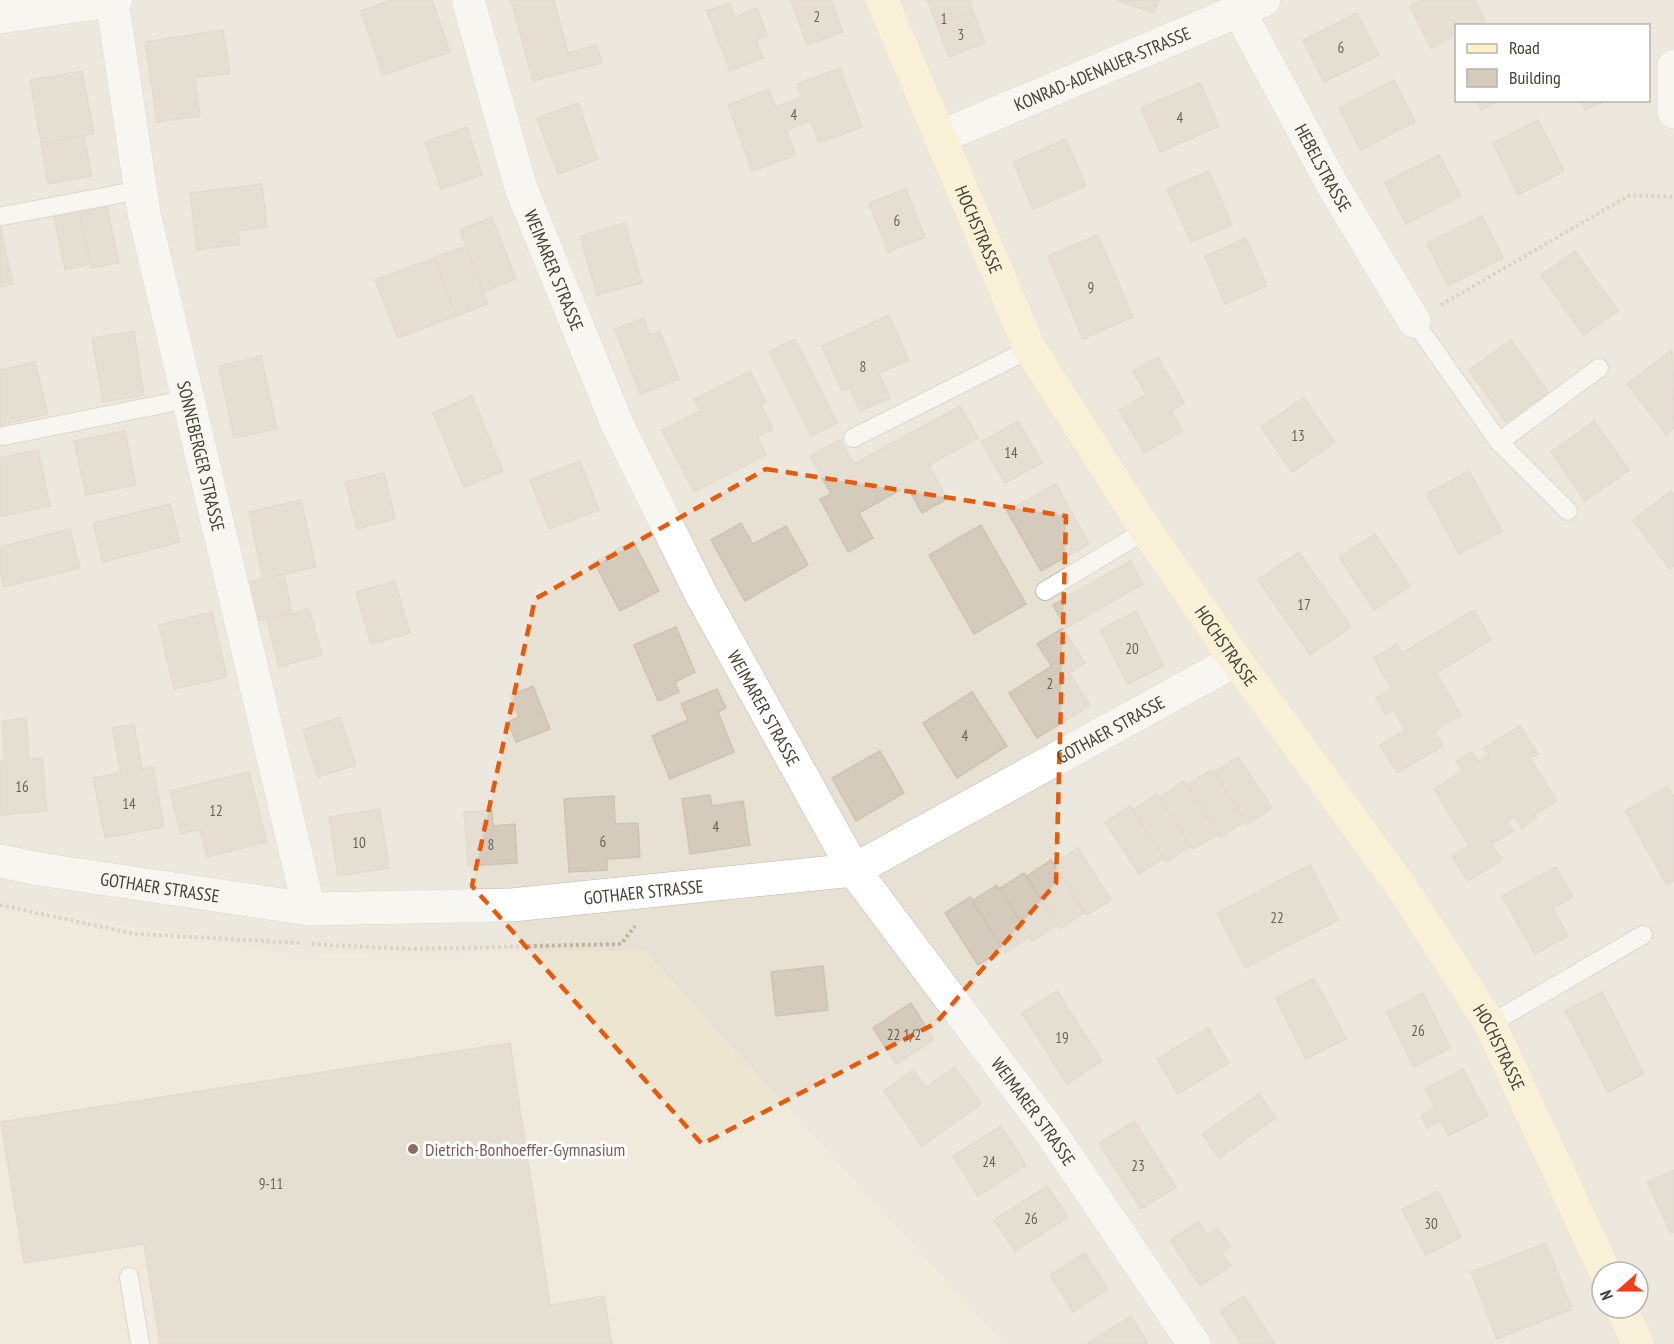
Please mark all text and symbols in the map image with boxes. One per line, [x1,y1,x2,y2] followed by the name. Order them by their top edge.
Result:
[814,7,820,26] house number: 2
[941,9,947,28] house number: 1
[1010,21,1194,116] street label: KONRAD-ADENAUER-STRASSE
[1455,24,1650,102] legend
[958,25,964,44] house number: 3
[1509,36,1540,59] text: Road
[1338,38,1345,57] house number: 6
[1509,66,1561,89] text: Building
[791,105,798,124] house number: 4
[1177,108,1184,127] house number: 4
[1290,120,1357,216] street label: HEBELSTRASSE
[950,182,1008,277] street label: HOCHSTRASSE
[520,206,589,334] street label: WEIMARER STRASSE
[894,211,901,230] house number: 6
[1088,278,1094,297] house number: 9
[860,357,866,376] house number: 8
[173,378,231,533] street label: SONNEBERGER STRASSE
[1291,426,1305,445] house number: 13
[1004,443,1018,462] house number: 14
[1297,595,1311,614] house number: 17
[1190,601,1263,691] street label: HOCHSTRASSE
[1125,639,1139,658] house number: 20
[723,646,805,770] street label: WEIMARER STRASSE
[1047,674,1053,693] house number: 2
[1052,690,1168,768] street label: GOTHAER STRASSE
[962,726,969,745] house number: 4
[15,777,29,796] house number: 16
[122,794,136,813] house number: 14
[209,801,223,820] house number: 12
[713,817,720,836] house number: 4
[600,832,607,851] house number: 6
[352,833,366,852] house number: 10
[488,835,494,854] house number: 8
[99,867,221,907] street label: GOTHAER STRASSE
[583,874,704,909] street label: GOTHAER STRASSE
[1270,908,1284,927] house number: 22
[1469,999,1530,1094] street label: HOCHSTRASSE
[1411,1021,1425,1040] house number: 26
[887,1025,921,1044] house number: 22 1/2
[1055,1028,1069,1047] house number: 19
[987,1052,1081,1170] street label: WEIMARER STRASSE
[425,1138,625,1161] place label: Dietrich-Bonhoeffer-Gymnasium
[406,1142,420,1156] marker: Dietrich-Bonhoeffer-Gymnasium
[982,1152,996,1171] house number: 24
[1131,1156,1145,1175] house number: 23
[259,1174,283,1193] house number: 9-11
[1024,1209,1038,1228] house number: 26
[1424,1214,1438,1233] house number: 30
[1590,1260,1650,1320] north arrow
[1595,1288,1617,1303] text: N

